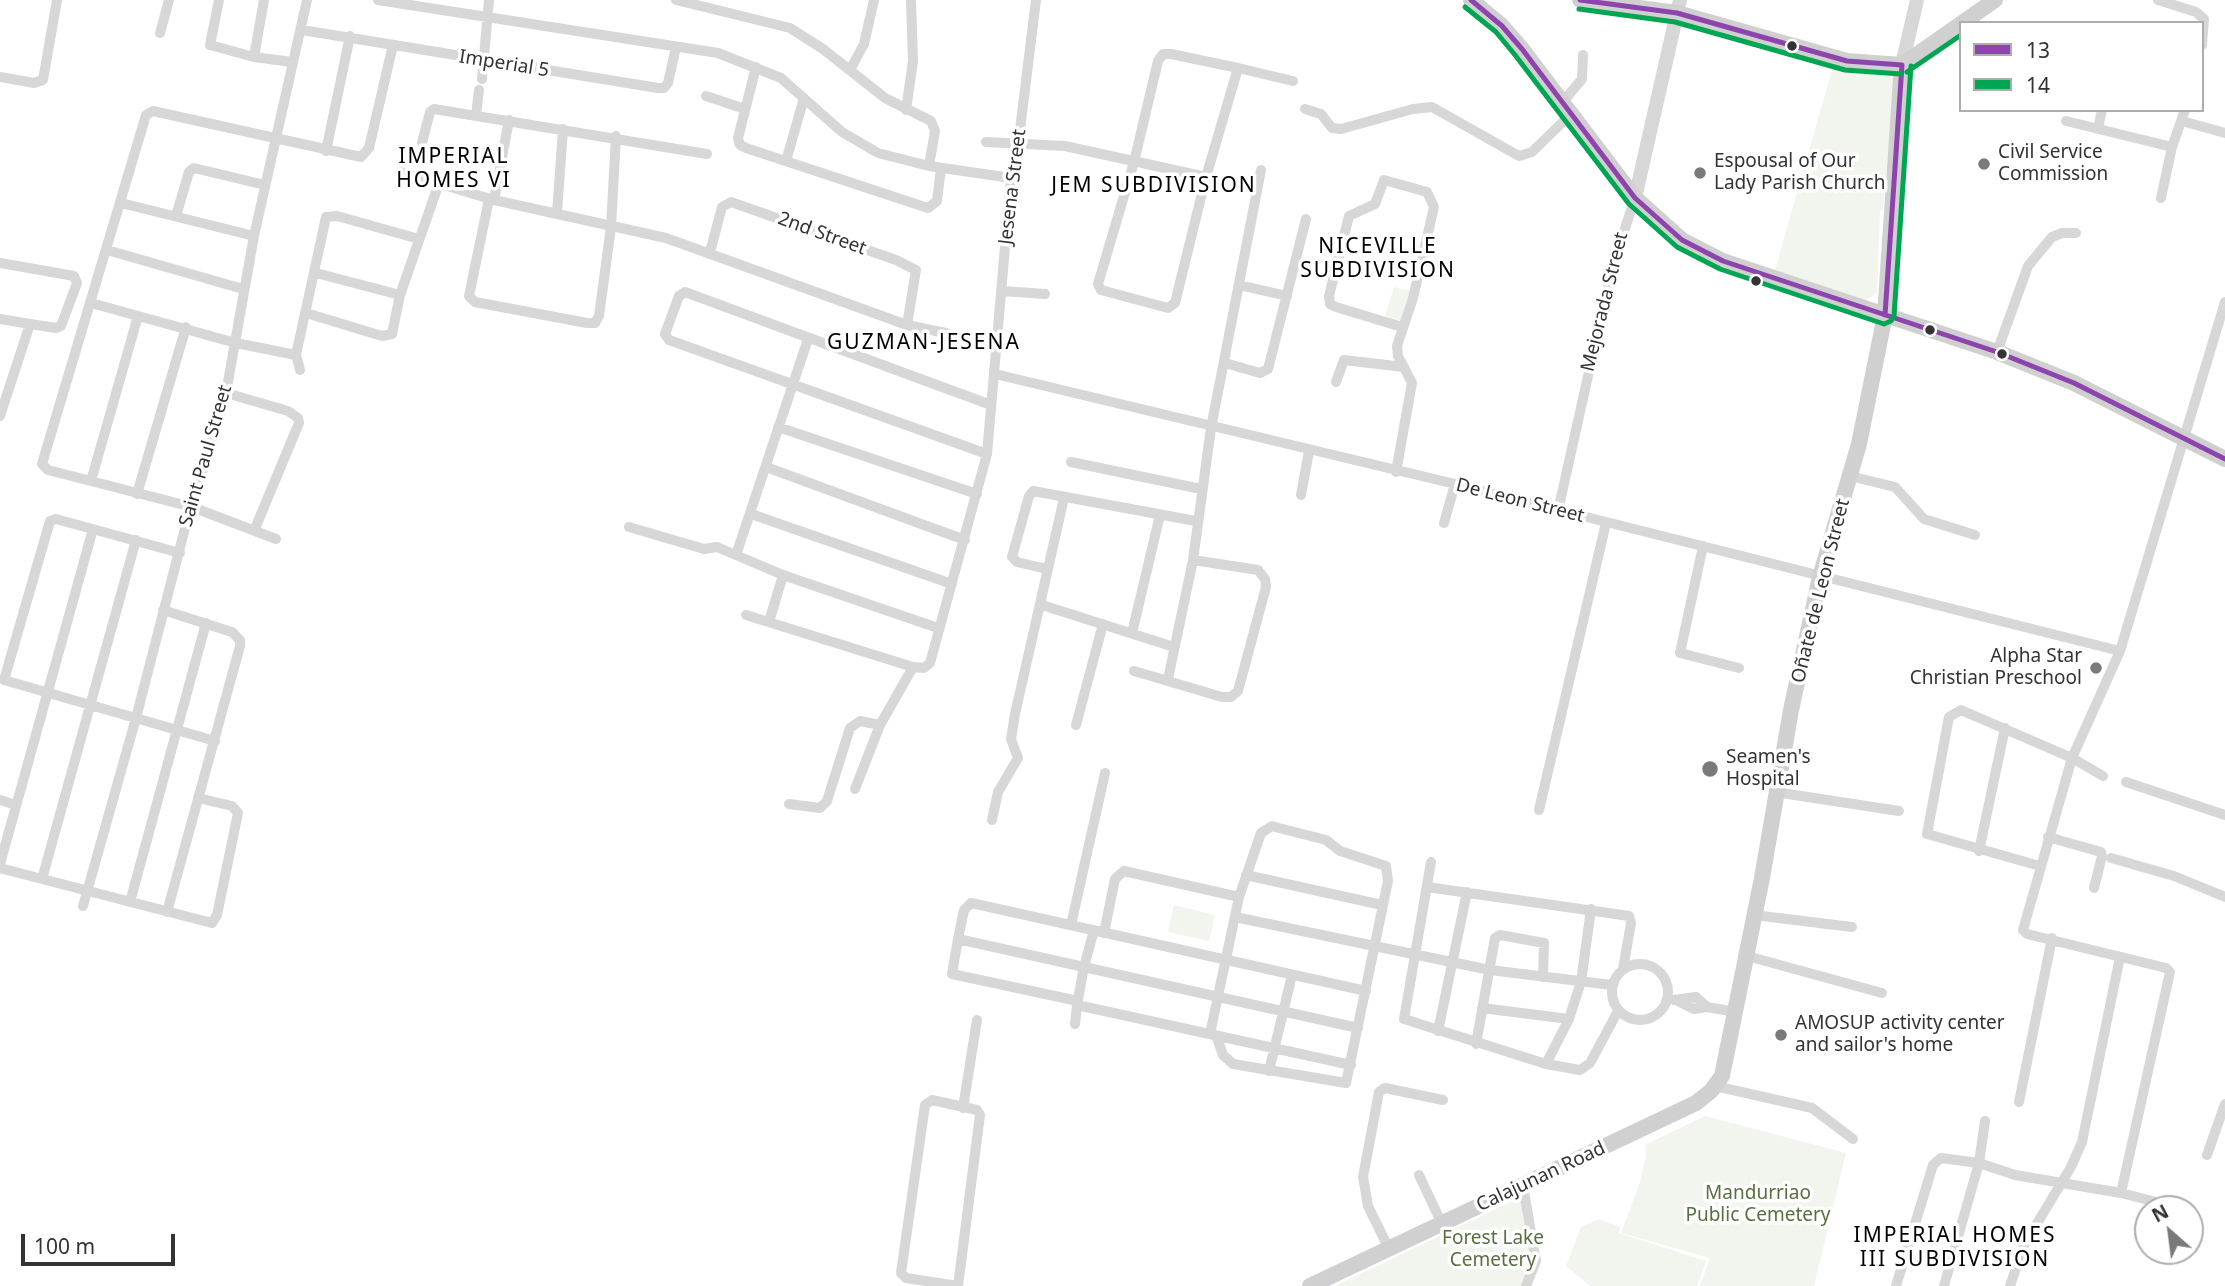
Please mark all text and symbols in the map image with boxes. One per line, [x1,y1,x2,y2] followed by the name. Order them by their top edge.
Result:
[1959,21,2204,112] legend
[2026,36,2050,64] text: 13
[1785,39,1799,53] unlabelled marker
[457,46,551,82] street label: Imperial 5
[2026,71,2050,99] text: 14
[995,128,1031,246] street label: Jesena Street
[1998,142,2108,186] place label: Civil Service Commission
[397,144,511,194] district label: IMPERIAL HOMES VI
[1714,151,1885,195] place label: Espousal of Our Lady Parish Church
[1976,156,1992,172] marker: Civil Service Commission
[1692,165,1708,181] marker: Espousal of Our Lady Parish Church
[1053,173,1255,199] district label: JEM SUBDIVISION
[775,208,869,260] street label: 2nd Street
[1577,230,1633,374] street label: Mejorada Street
[1302,234,1454,284] district label: NICEVILLE SUBDIVISION
[1749,274,1763,288] unlabelled marker
[1923,323,1937,337] unlabelled marker
[829,330,1019,356] district label: GUZMAN-JESENA
[1995,347,2009,361] unlabelled marker
[175,383,237,529] street label: Saint Paul Street
[1453,474,1587,528] street label: De Leon Street
[1787,497,1855,685] street label: Oñate de Leon Street
[1910,646,2082,690] place label: Alpha Star Christian Preschool
[2088,660,2104,676] marker: Alpha Star Christian Preschool
[1726,747,1811,791] place label: Seamen's Hospital
[1700,759,1720,779] marker: Seamen's Hospital
[1795,1013,2005,1057] place label: AMOSUP activity center and sailor's home
[1773,1027,1789,1043] marker: AMOSUP activity center and sailor's home
[1473,1137,1609,1217] street label: Calajunan Road
[1685,1183,1831,1227] park label: Mandurriao Public Cemetery
[2134,1195,2204,1265] north arrow
[2147,1198,2173,1228] text: N
[24,1220,178,1264] scale bar
[1855,1223,2055,1273] district label: IMPERIAL HOMES III SUBDIVISION
[1442,1228,1544,1272] park label: Forest Lake Cemetery
[34,1232,95,1260] text: 100 m

